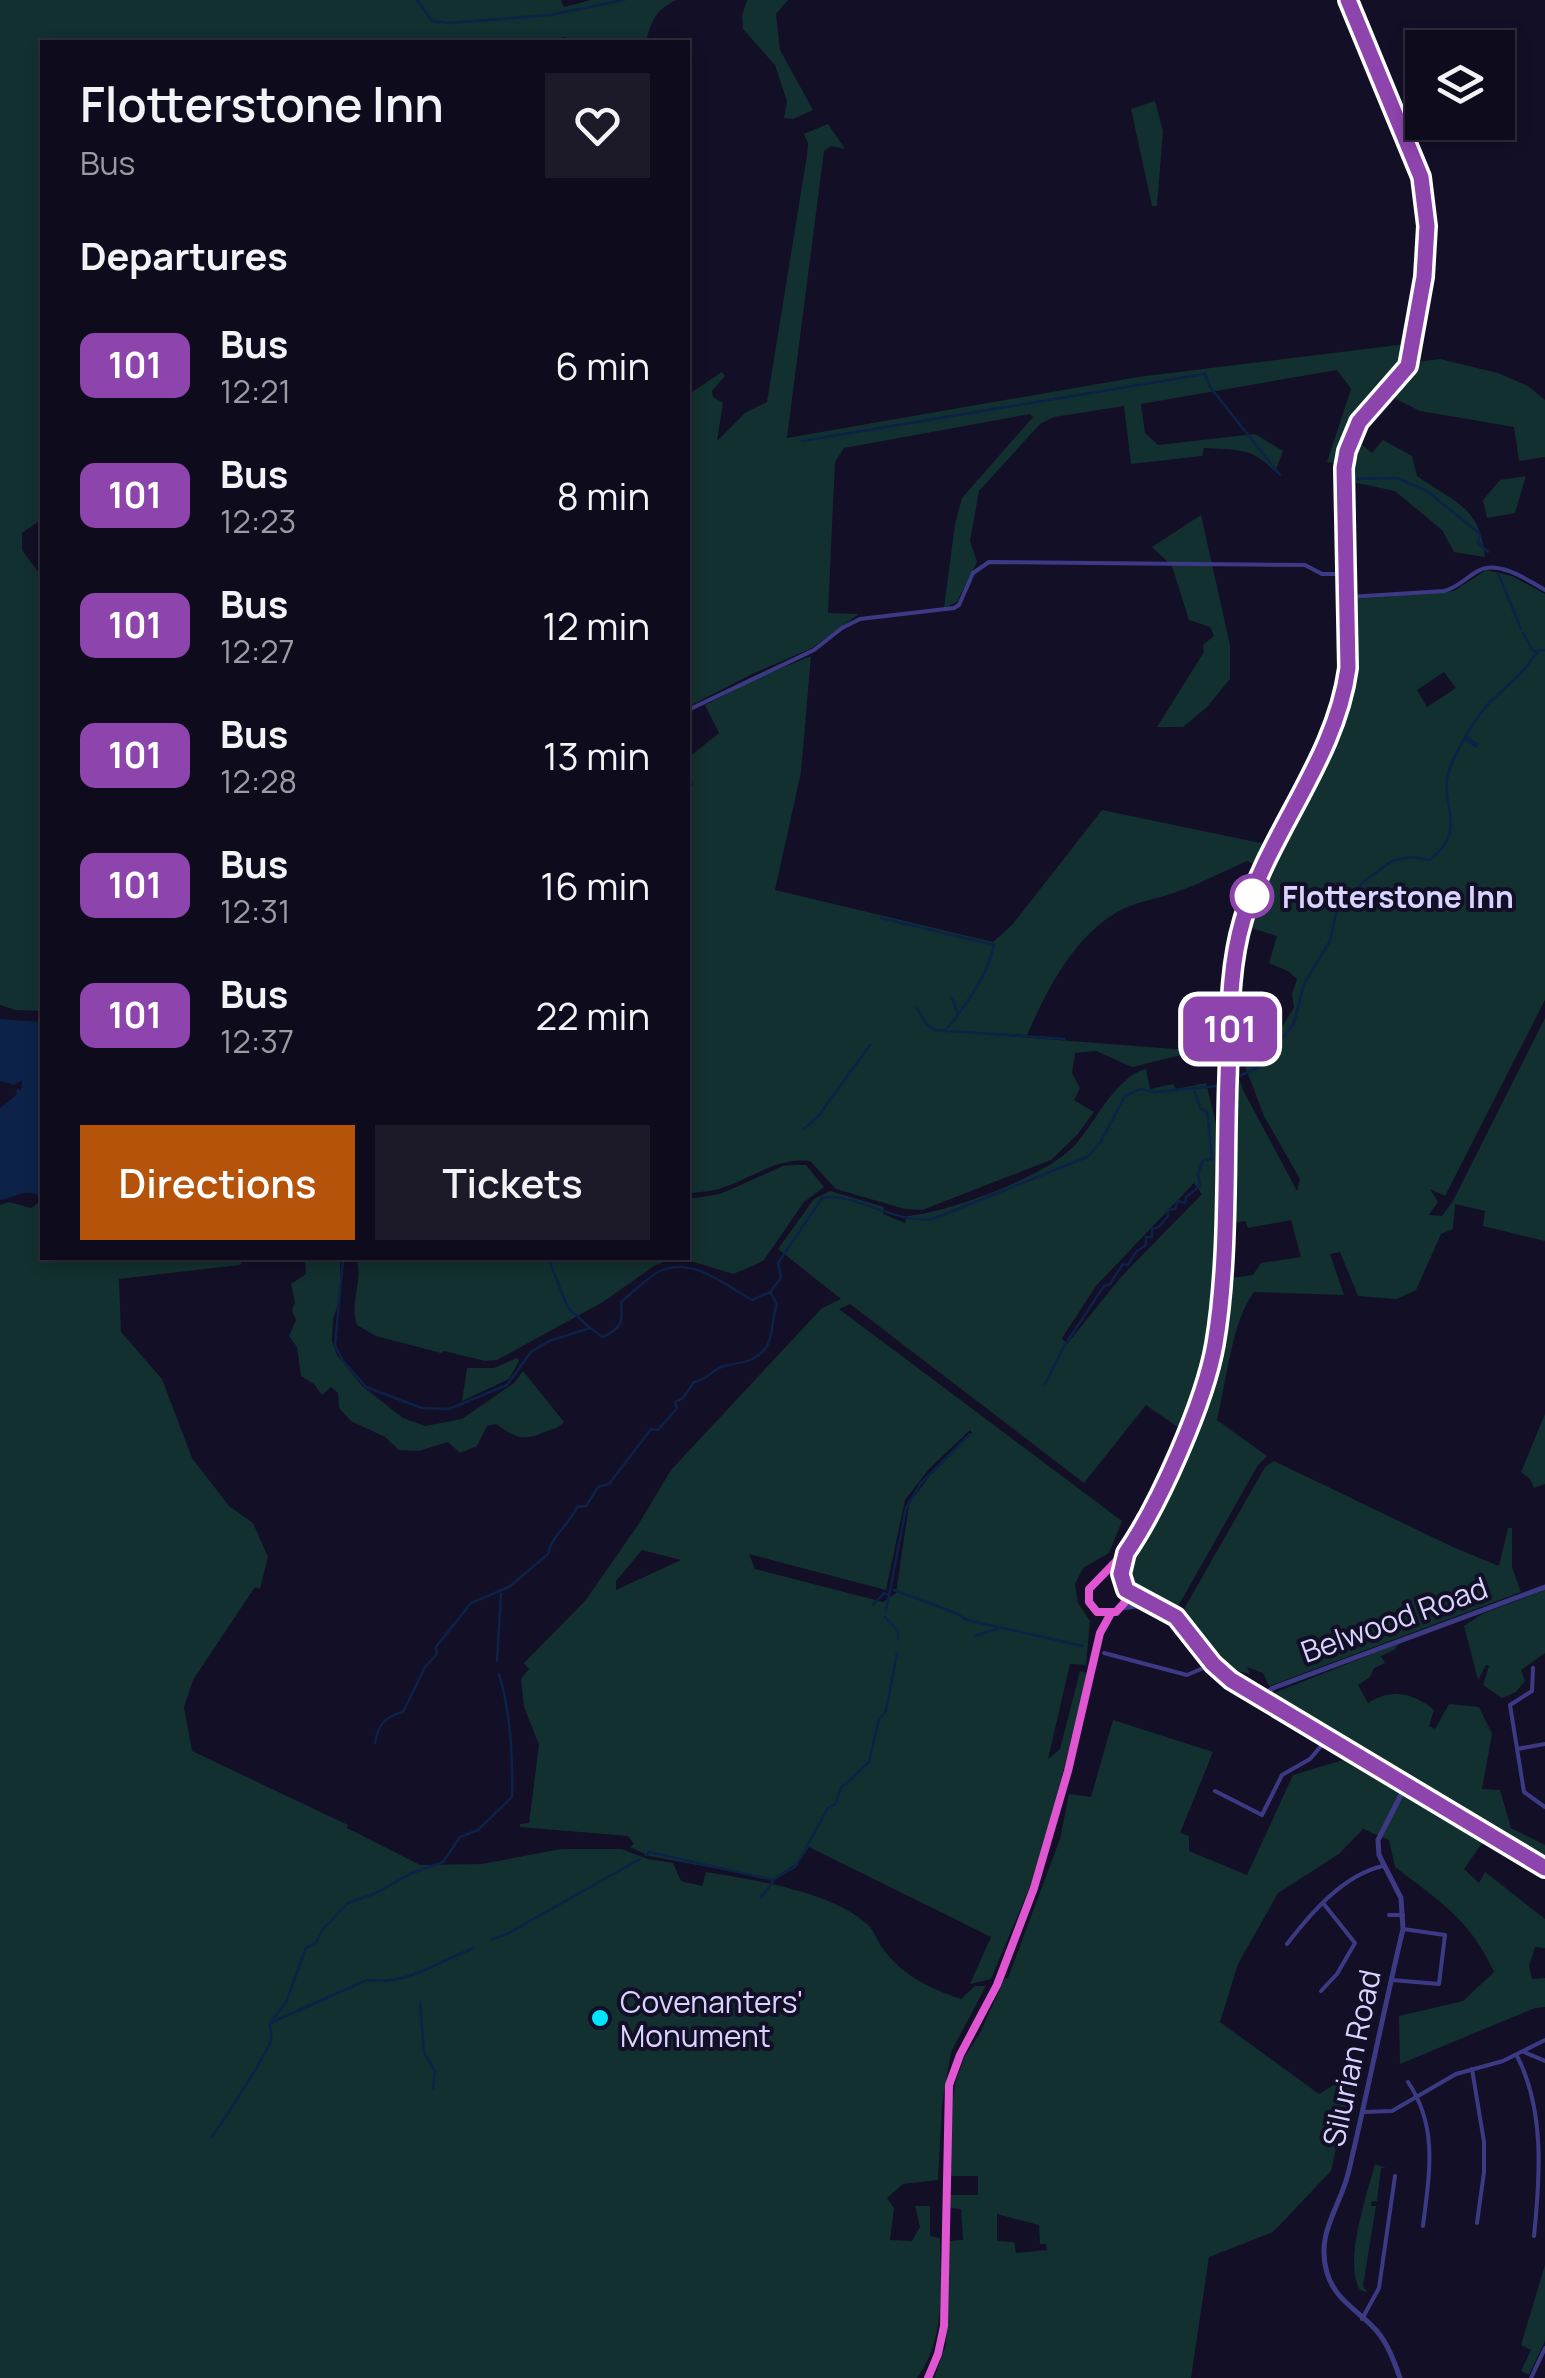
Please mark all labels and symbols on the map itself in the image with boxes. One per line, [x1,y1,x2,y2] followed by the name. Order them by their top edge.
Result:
[1231,875,1273,917] marker: Flotterstone Inn
[1282,876,1514,917] place label: Flotterstone Inn
[1172,996,1288,1062] line badge: 101
[1295,1566,1493,1672] street label: Belwood Road
[1312,1966,1390,2150] street label: Silurian Road
[620,1981,803,2056] place label: Covenanters' Monument
[589,2007,611,2029] marker: Covenanters' Monument

